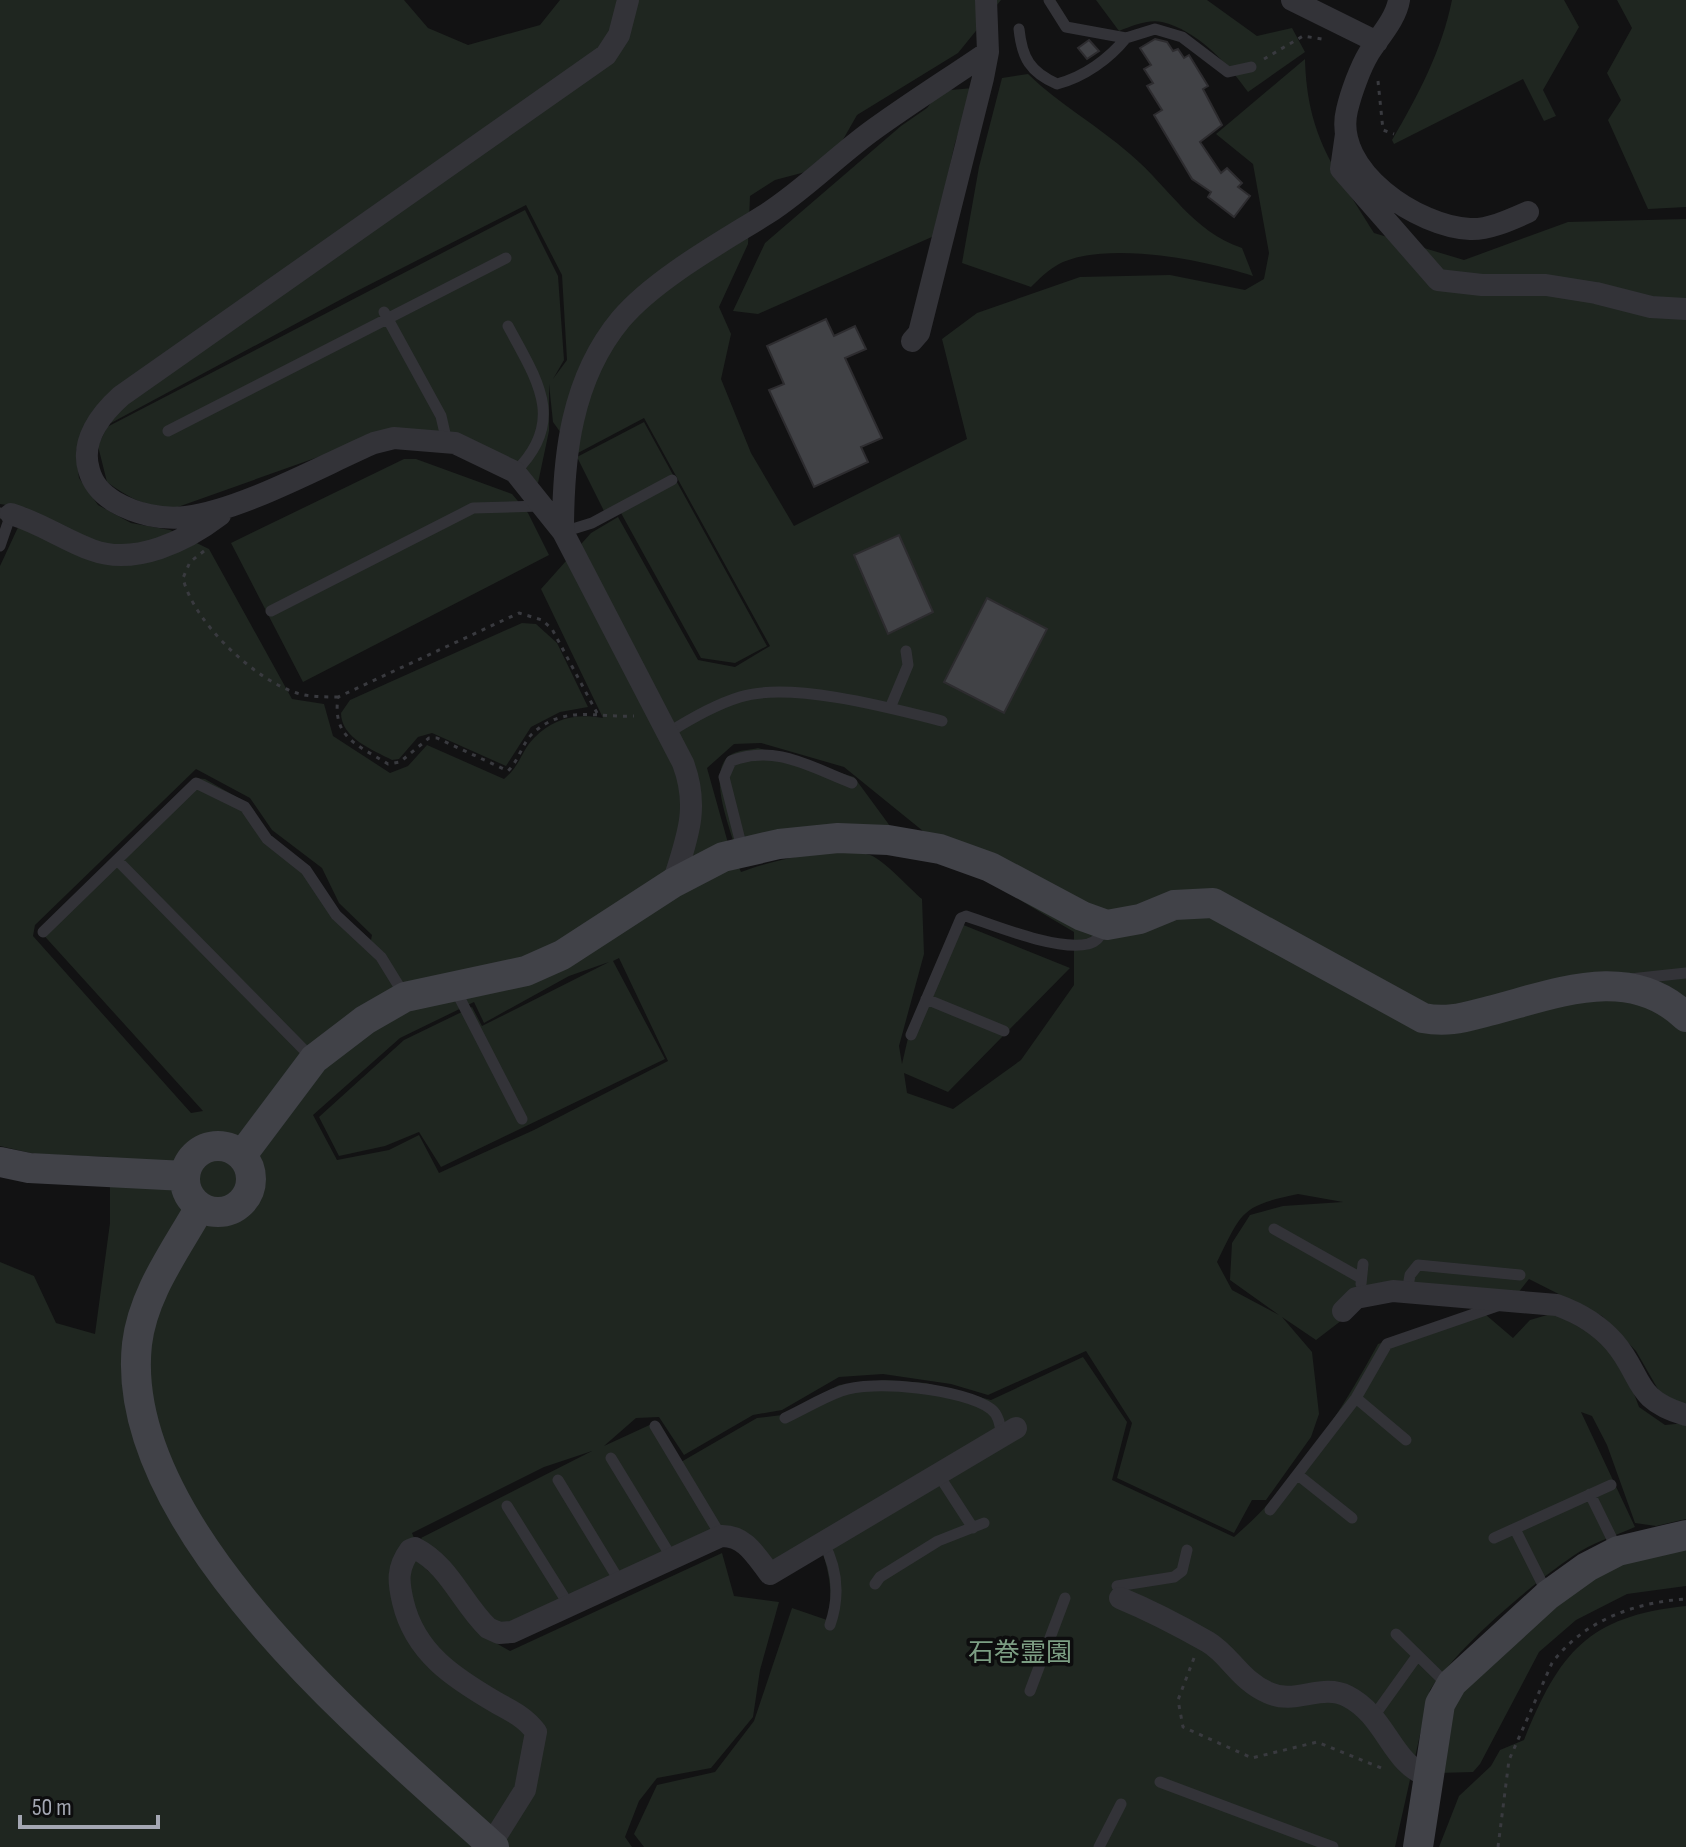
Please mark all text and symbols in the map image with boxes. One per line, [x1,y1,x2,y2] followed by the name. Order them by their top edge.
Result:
[968,1638,1072,1669] park label: 石巻霊園
[20,1779,158,1829] scale bar
[32,1793,72,1822] text: 50 m

